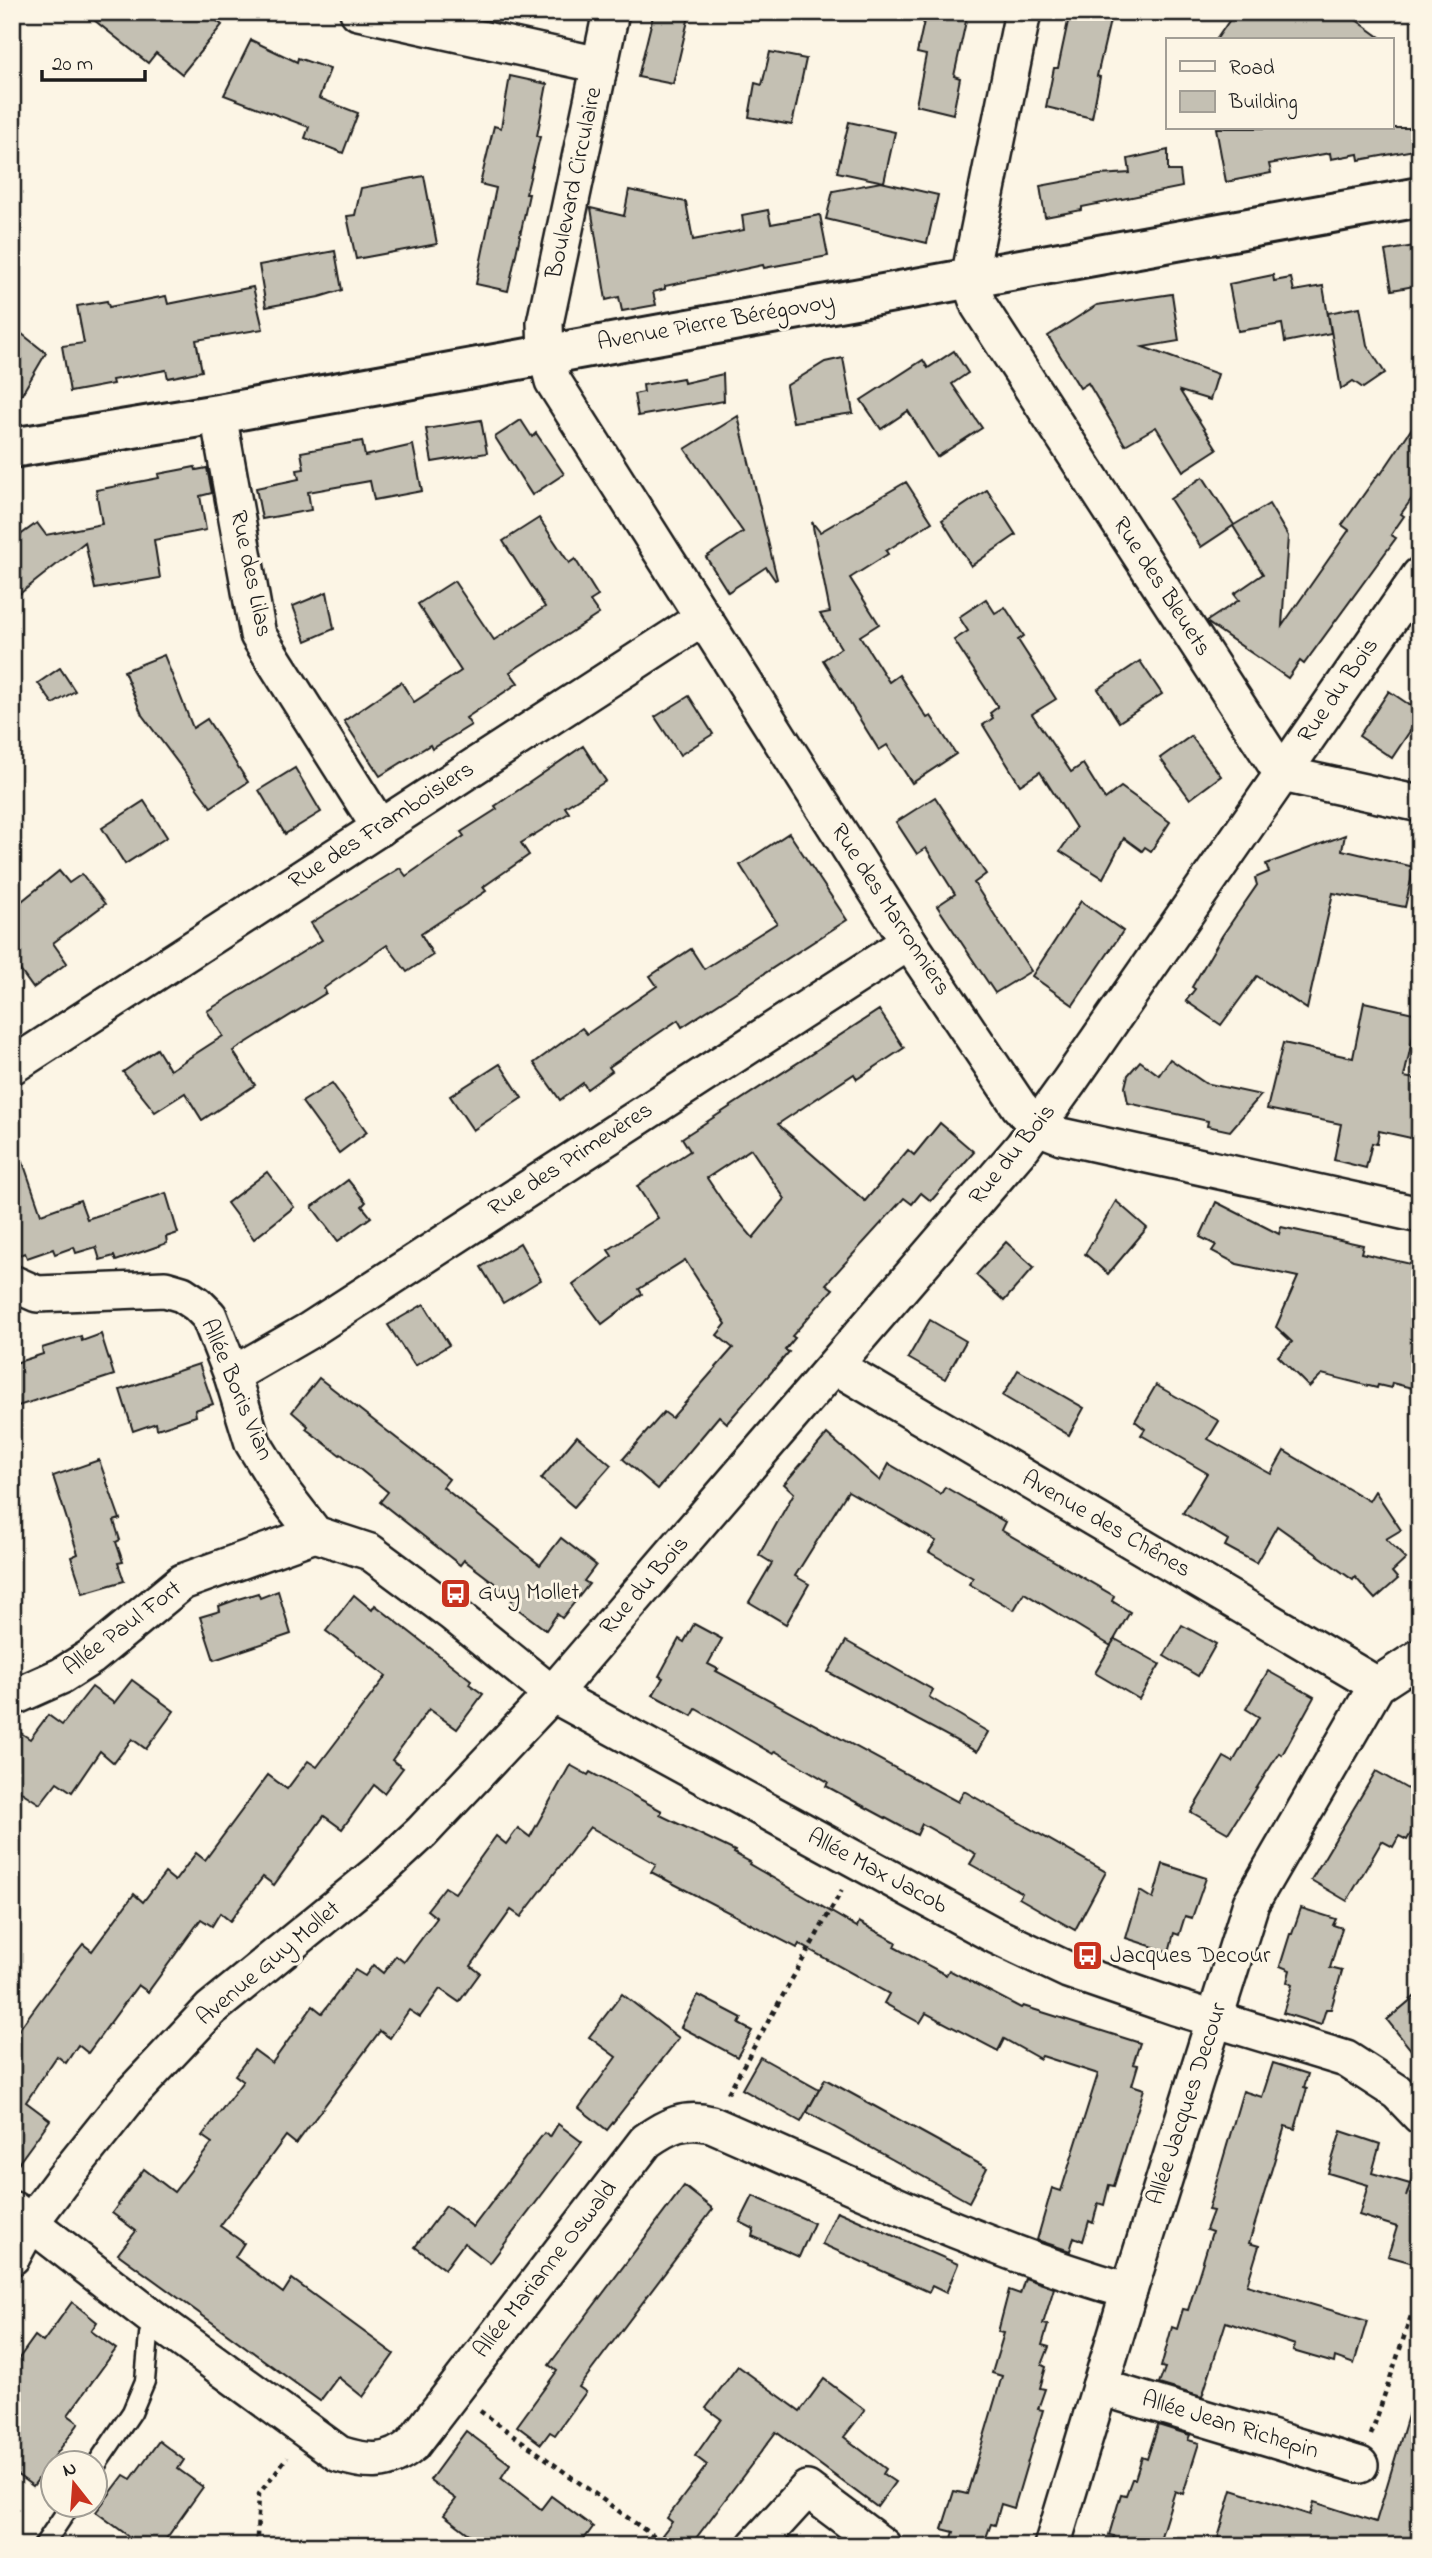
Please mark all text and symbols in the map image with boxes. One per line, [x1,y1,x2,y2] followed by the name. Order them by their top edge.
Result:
[42,38,145,82] scale bar
[1166,38,1394,130] legend
[52,50,93,80] text: 20 m
[1229,54,1275,84] text: Road
[537,84,612,283] street label: Boulevard Circulaire
[1228,88,1298,120] text: Building
[595,285,838,362] street label: Avenue Pierre Bérégovoy
[220,507,280,641] street label: Rue des Lilas
[1103,510,1219,664] street label: Rue des Bleuets
[1290,631,1388,751] street label: Rue du Bois
[282,753,482,899] street label: Rue des Framboisiers
[821,817,959,1003] street label: Rue des Marronniers
[482,1094,660,1226] street label: Rue des Primevères
[961,1097,1065,1213] street label: Rue du Bois
[190,1314,282,1466] street label: Allée Boris Vian
[1015,1462,1197,1588] street label: Avenue des Chênes
[592,1528,698,1644] street label: Rue du Bois
[56,1573,190,1685] street label: Allée Paul Fort
[438,1576,472,1610] bus stop icon: Guy Mollet
[478,1576,579,1612] place label: Guy Mollet
[801,1820,954,1924] street label: Allée Max Jacob
[189,1893,349,2036] street label: Avenue Guy Mollet
[1070,1939,1104,1973] bus stop icon: Jacques Decour
[1110,1939,1271,1974] place label: Jacques Decour
[1139,1998,1237,2210] street label: Allée Jacques Decour
[465,2173,627,2366] street label: Allée Marianne Oswald
[1137,2382,1323,2470] street label: Allée Jean Richepin
[38,2450,108,2520] north arrow
[60,2455,80,2485] text: N

